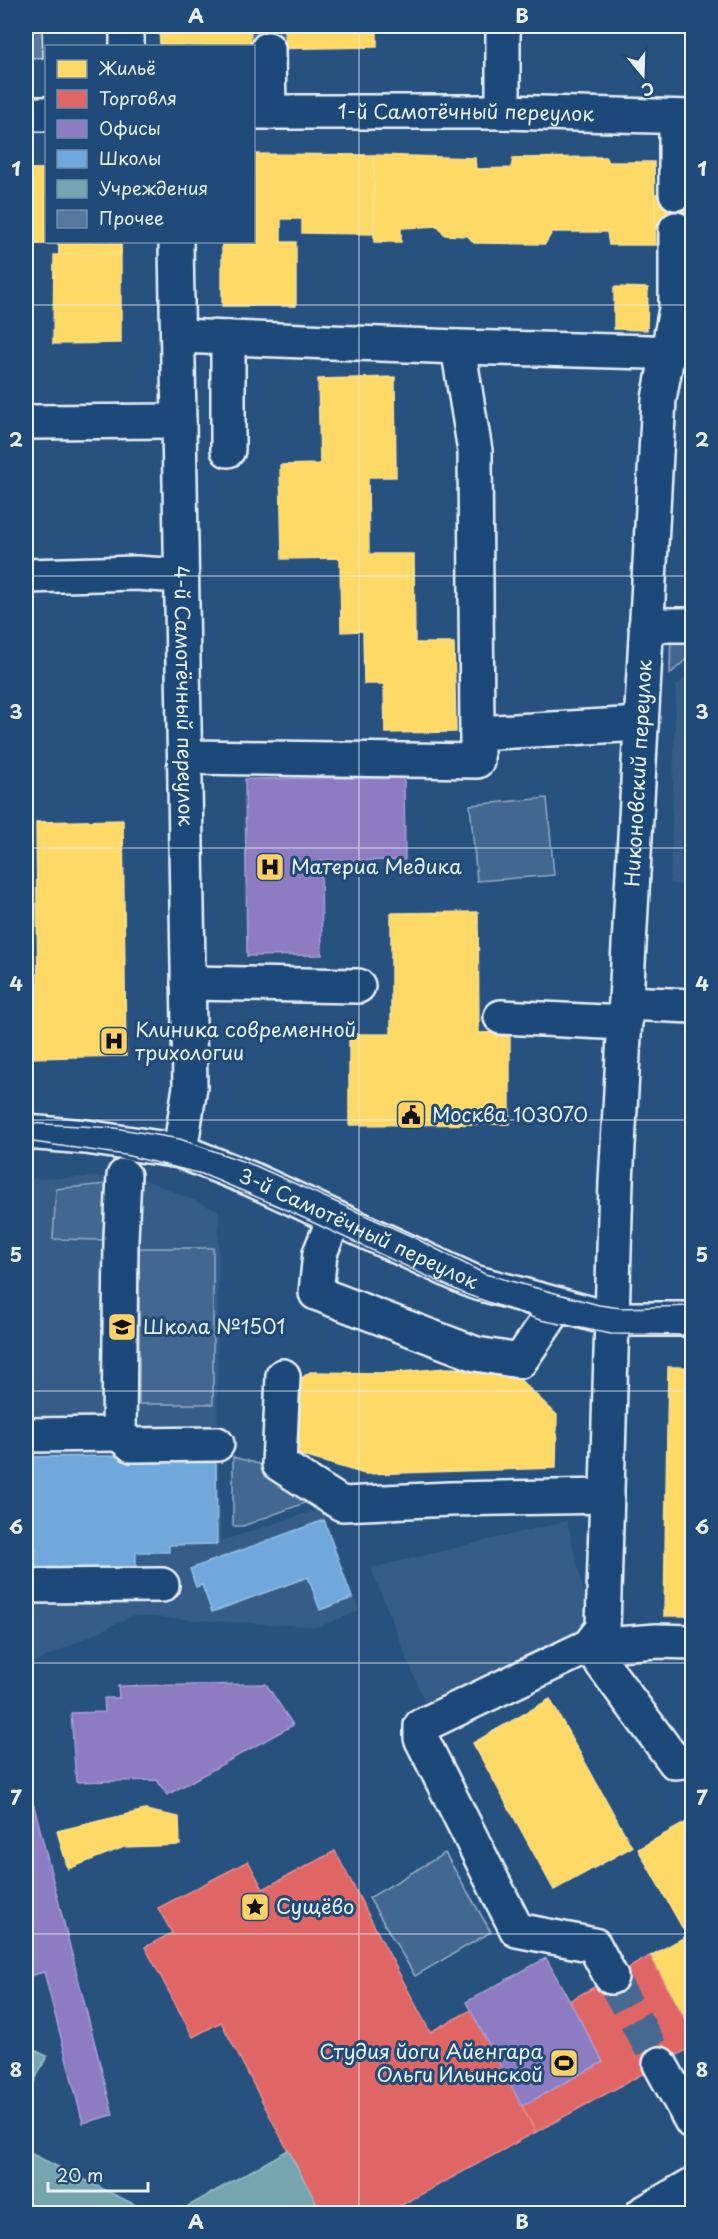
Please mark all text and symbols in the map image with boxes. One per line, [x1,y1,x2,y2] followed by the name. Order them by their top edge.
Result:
[188,0,204,30] text: A
[515,0,529,30] text: B
[45,45,255,243] legend
[613,45,673,105] north arrow
[98,54,156,81] text: Жильё
[639,77,658,103] text: С
[99,84,177,111] text: Торговля
[338,96,595,128] street label: 1-й Самотёчный переулок
[99,114,161,141] text: Офисы
[99,144,162,171] text: Школы
[11,153,21,183] text: 1
[697,153,707,183] text: 1
[99,174,208,201] text: Учреждения
[99,204,164,231] text: Прочее
[9,424,23,454] text: 2
[695,424,709,454] text: 2
[167,565,202,827] street label: 4-й Самотёчный переулок
[616,658,659,887] street label: Никоновский переулок
[9,696,23,726] text: 3
[695,696,709,726] text: 3
[254,851,286,883] hospital icon: Материа Медика
[291,851,462,881] place label: Материа Медика
[9,968,23,998] text: 4
[695,968,709,998] text: 4
[135,1014,356,1067] place label: Клиника современной трихологии
[98,1025,130,1057] hospital icon: Клиника современной трихологии
[395,1099,427,1131] public building icon: Москва 103070
[432,1099,588,1129] place label: Москва 103070
[235,1160,484,1296] street label: 3-й Самотёчный переулок
[10,1239,22,1269] text: 5
[696,1239,708,1269] text: 5
[106,1311,138,1343] school or university icon: Школа №1501
[143,1311,286,1341] place label: Школа №1501
[9,1511,23,1541] text: 6
[695,1511,709,1541] text: 6
[10,1782,22,1812] text: 7
[696,1782,708,1812] text: 7
[239,1891,271,1923] place icon: Сущёво
[276,1891,354,1921] place label: Сущёво
[319,2036,543,2089] place label: Студия йоги Айенгара Ольги Ильинской
[548,2047,580,2079] sports icon: Студия йоги Айенгара Ольги Ильинской
[10,2054,22,2084] text: 8
[696,2054,708,2084] text: 8
[48,2155,148,2193] scale bar
[57,2161,103,2188] text: 20 m
[188,2206,204,2236] text: A
[515,2206,529,2236] text: B

